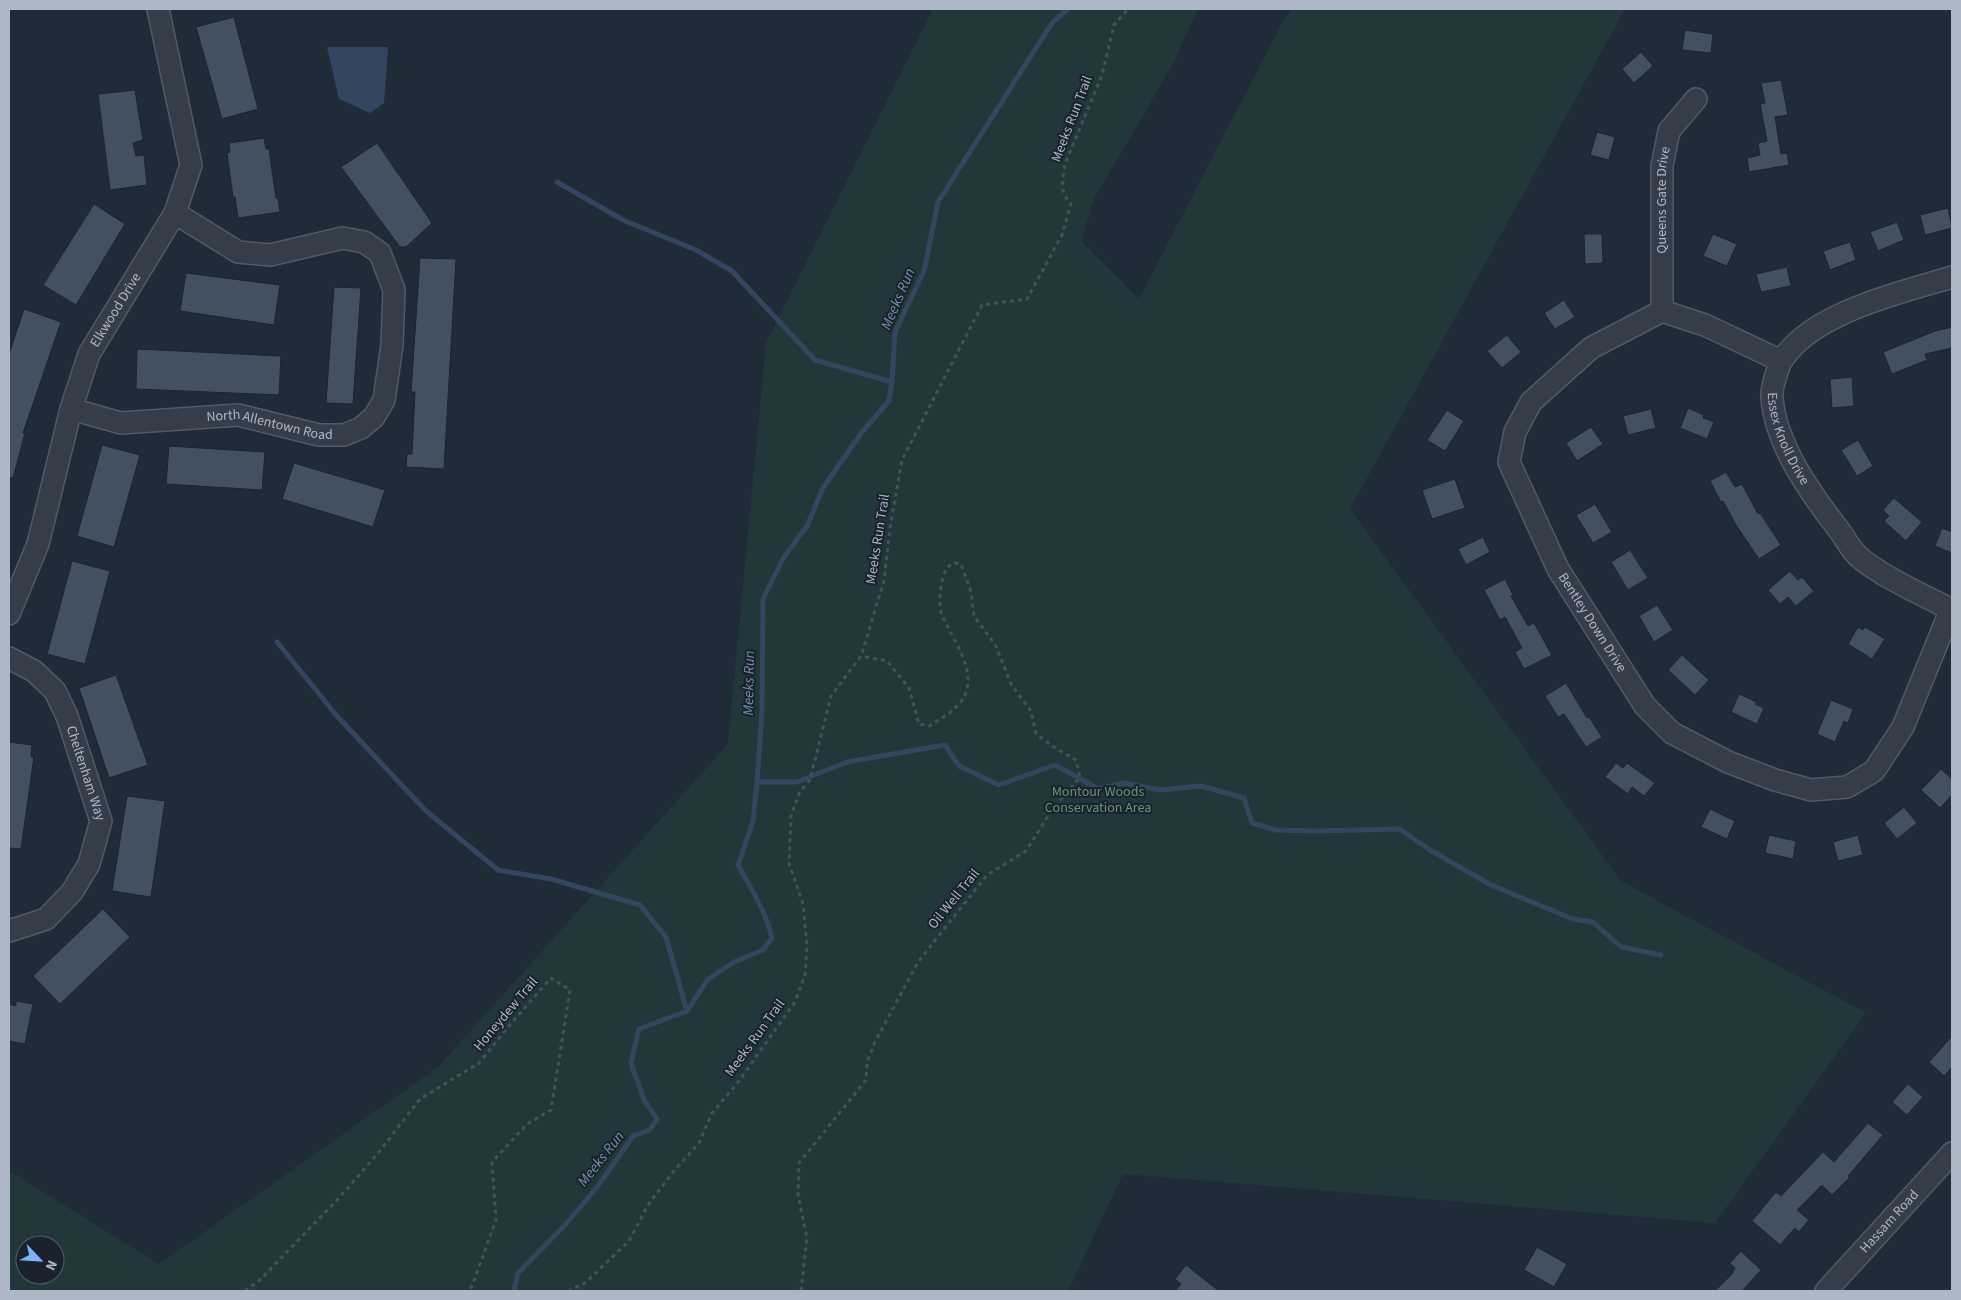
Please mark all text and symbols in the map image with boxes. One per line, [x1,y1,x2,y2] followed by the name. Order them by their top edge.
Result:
[1046,72,1098,165] street label: Meeks Run Trail
[1652,145,1676,254] street label: Queens Gate Drive
[876,265,920,333] water label: Meeks Run
[85,269,146,351] street label: Elkwood Drive
[1762,392,1814,489] street label: Essex Knoll Drive
[206,405,333,445] street label: North Allentown Road
[861,492,895,586] street label: Meeks Run Trail
[1553,569,1631,677] street label: Bentley Down Drive
[738,650,760,716] water label: Meeks Run
[61,723,110,824] street label: Cheltenham Way
[1045,782,1151,818] park label: Montour Woods Conservation Area
[923,864,985,933] street label: Oil Well Trail
[469,972,543,1055] street label: Honeydew Trail
[720,995,790,1081] street label: Meeks Run Trail
[573,1127,629,1191] water label: Meeks Run
[1855,1185,1924,1258] street label: Hassam Road
[15,1235,65,1285] north arrow
[40,1257,62,1274] text: N

